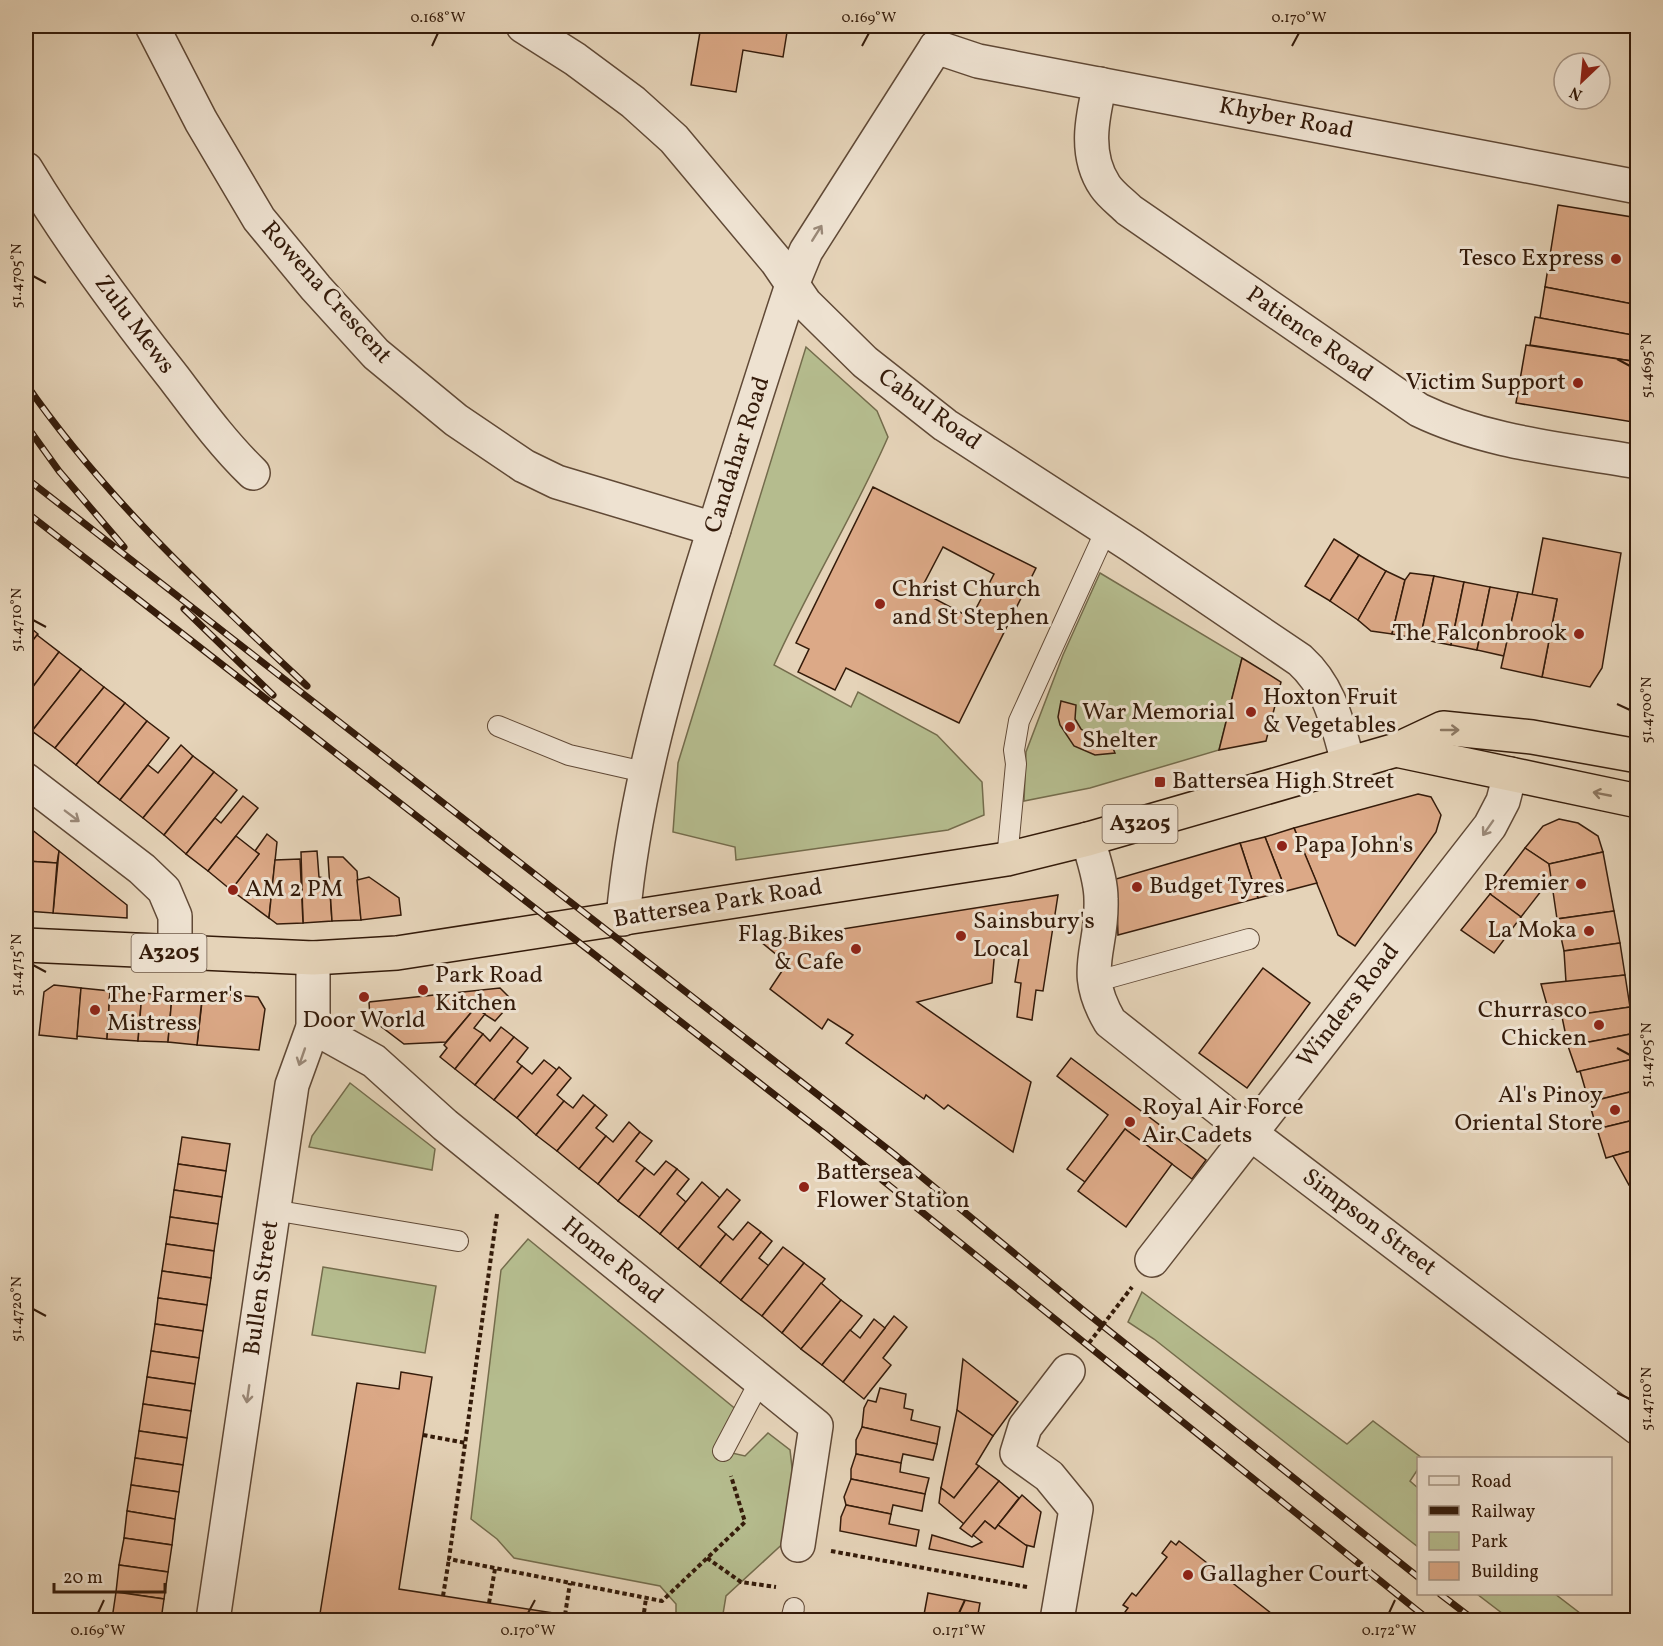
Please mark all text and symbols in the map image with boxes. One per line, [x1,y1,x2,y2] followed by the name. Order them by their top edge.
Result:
[411,8,466,29] text: 0.168°W
[842,8,896,29] text: 0.169°W
[1271,8,1327,29] text: 0.170°W
[1552,51,1612,111] north arrow
[1566,80,1586,105] text: N
[1216,89,1356,149] street label: Khyber Road
[253,214,399,372] street label: Rowena Crescent
[812,225,824,242] one-way arrow
[1459,242,1604,276] place label: Tesco Express
[7,243,28,309] text: 51.4705°N
[1609,252,1623,266] marker: Tesco Express
[86,268,182,382] street label: Zulu Mews
[1239,279,1379,391] street label: Patience Road
[1637,334,1658,398] text: 51.4695°N
[870,361,988,459] street label: Cabul Road
[1406,366,1566,400] place label: Victim Support
[697,372,779,538] street label: Candahar Road
[1571,376,1585,390] marker: Victim Support
[892,573,1049,635] place label: Christ Church and St Stephen
[7,588,28,652] text: 51.4710°N
[873,597,887,611] marker: Christ Church and St Stephen
[1392,617,1567,651] place label: The Falconbrook
[1572,627,1586,641] marker: The Falconbrook
[1637,677,1658,743] text: 51.4700°N
[1263,681,1398,743] place label: Hoxton Fruit & Vegetables
[1082,696,1235,758] place label: War Memorial Shelter
[1244,705,1258,719] marker: Hoxton Fruit & Vegetables
[1063,720,1077,734] marker: War Memorial Shelter
[1439,724,1459,736] one-way arrow
[1172,765,1394,799] place label: Battersea High Street
[1153,775,1167,789] marker: Battersea High Street
[1593,787,1612,799] one-way arrow
[1102,805,1178,843] road number: A3205
[64,809,80,822] one-way arrow
[1482,819,1494,836] one-way arrow
[1294,829,1413,863] place label: Papa John's
[1275,839,1289,853] marker: Papa John's
[1484,867,1569,901] place label: Premier
[1149,870,1285,904] place label: Budget Tyres
[611,871,825,937] street label: Battersea Park Road
[245,873,343,907] place label: AM 2 PM
[1574,877,1588,891] marker: Premier
[1130,880,1144,894] marker: Budget Tyres
[226,883,240,897] marker: AM 2 PM
[973,905,1095,967] place label: Sainsbury's Local
[1487,914,1577,948] place label: La Moka
[738,918,844,980] place label: Flag Bikes & Cafe
[1582,924,1596,938] marker: La Moka
[954,929,968,943] marker: Sainsbury's Local
[7,934,28,996] text: 51.4715°N
[132,934,207,972] road number: A3205
[1290,937,1408,1075] street label: Winders Road
[849,942,863,956] marker: Flag Bikes & Cafe
[435,959,543,1021] place label: Park Road Kitchen
[107,979,243,1041] place label: The Farmer's Mistress
[416,983,430,997] marker: Park Road Kitchen
[357,990,371,1004] marker: Door World
[1478,994,1587,1056] place label: Churrasco Chicken
[88,1003,102,1017] marker: The Farmer's Mistress
[303,1004,425,1038] place label: Door World
[1592,1018,1606,1032] marker: Churrasco Chicken
[1637,1022,1658,1088] text: 51.4705°N
[296,1047,307,1066] one-way arrow
[1454,1079,1603,1141] place label: Al's Pinoy Oriental Store
[1142,1091,1304,1153] place label: Royal Air Force Air Cadets
[1608,1103,1622,1117] marker: Al's Pinoy Oriental Store
[1123,1115,1137,1129] marker: Royal Air Force Air Cadets
[816,1156,970,1218] place label: Battersea Flower Station
[1295,1161,1443,1285] street label: Simpson Street
[797,1180,811,1194] marker: Battersea Flower Station
[554,1209,670,1313] street label: Home Road
[236,1218,288,1358] street label: Bullen Street
[7,1276,28,1342] text: 51.4720°N
[1637,1367,1658,1431] text: 51.4710°N
[242,1384,253,1403] one-way arrow
[1417,1457,1612,1595] legend
[1471,1470,1512,1495] text: Road
[1471,1500,1535,1525] text: Railway
[1471,1530,1508,1555] text: Park
[54,1556,165,1594] scale bar
[1200,1558,1369,1592] place label: Gallagher Court
[1471,1560,1539,1585] text: Building
[63,1566,103,1591] text: 20 m
[1181,1568,1195,1582] marker: Gallagher Court
[71,1621,125,1642] text: 0.169°W
[500,1621,556,1642] text: 0.170°W
[933,1621,985,1642] text: 0.171°W
[1362,1621,1416,1642] text: 0.172°W

